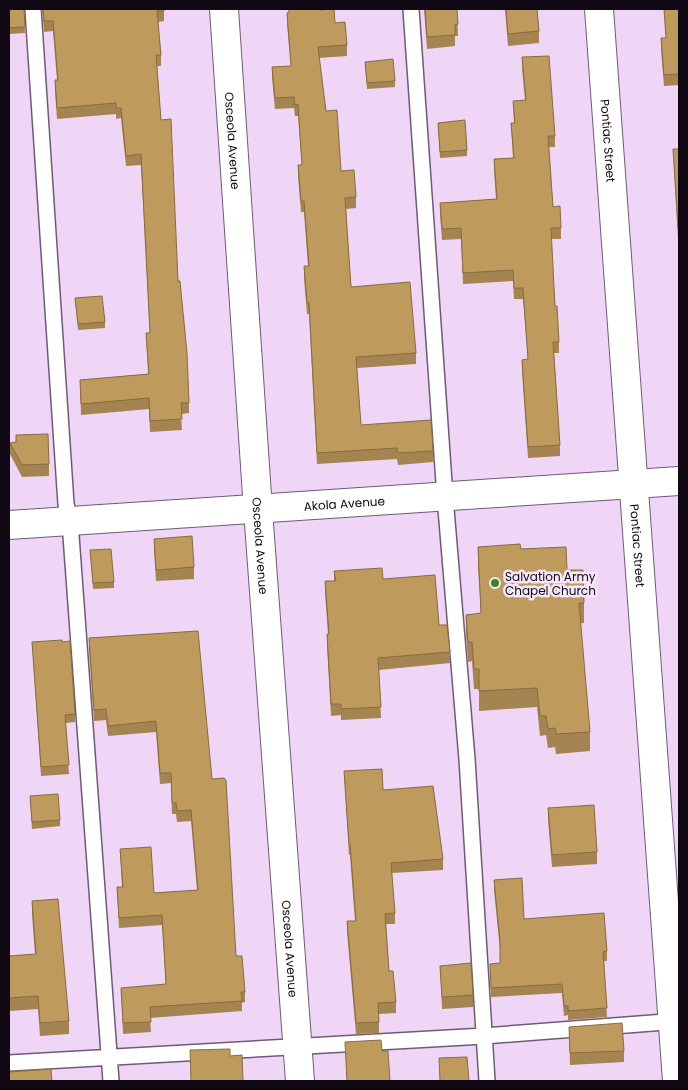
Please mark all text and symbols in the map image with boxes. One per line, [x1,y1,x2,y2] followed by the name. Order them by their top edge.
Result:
[221,91,245,190] street label: Osceola Avenue
[597,98,620,183] street label: Pontiac Street
[303,492,385,514] street label: Akola Avenue
[249,497,273,595] street label: Osceola Avenue
[627,503,650,588] street label: Pontiac Street
[505,568,596,599] place label: Salvation Army Chapel Church
[489,577,501,589] marker: Salvation Army Chapel Church
[278,899,302,998] street label: Osceola Avenue

